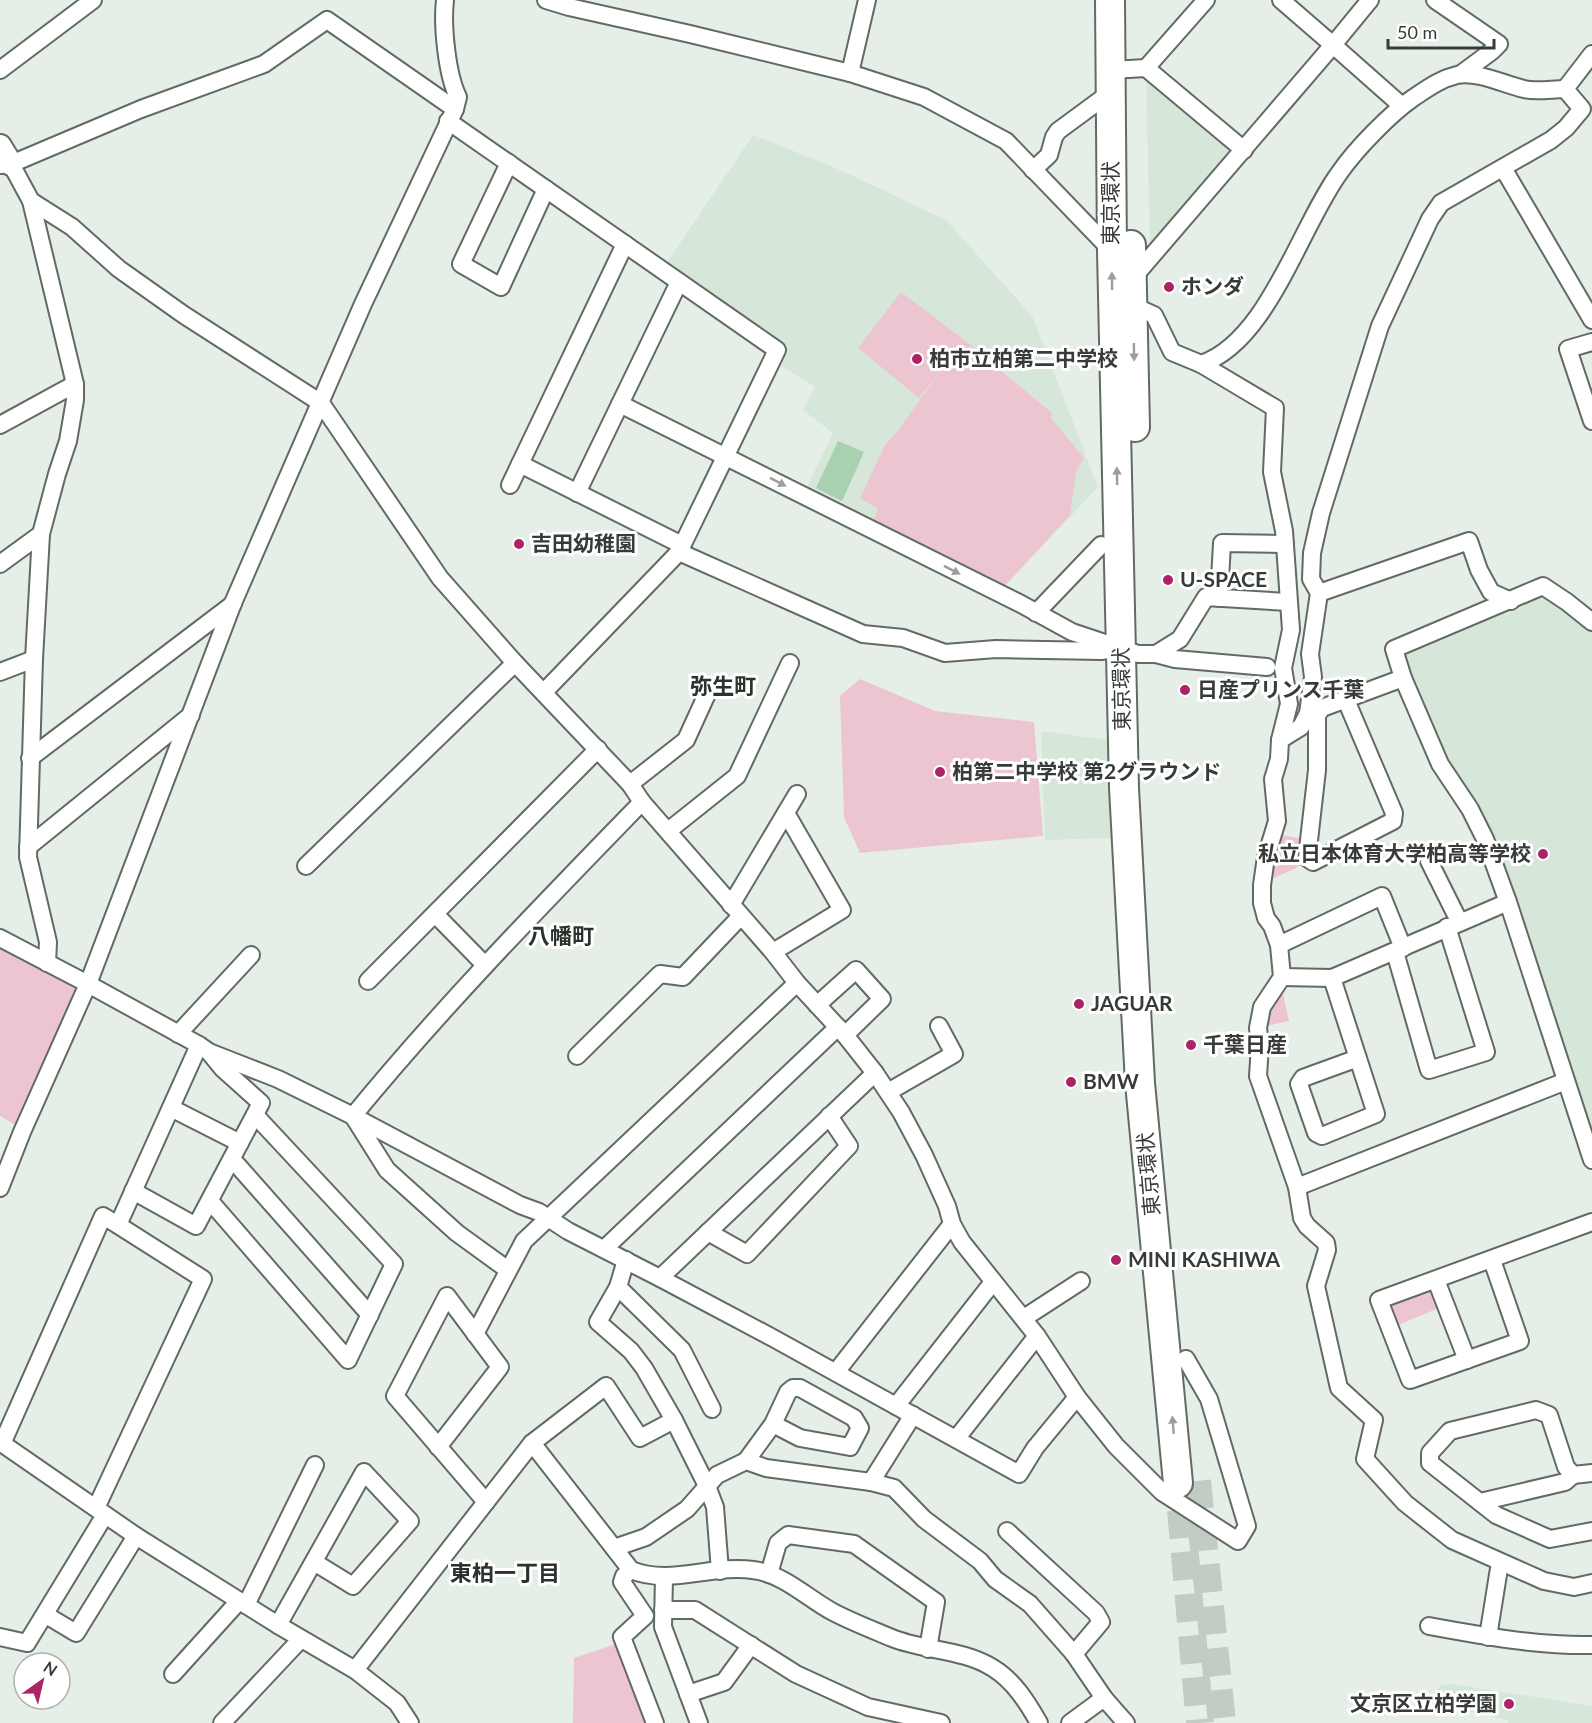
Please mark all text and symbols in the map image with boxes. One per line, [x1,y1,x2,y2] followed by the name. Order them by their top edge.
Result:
[1388,12,1494,50] scale bar
[1397,21,1437,43] text: 50 m
[1097,161,1122,245] street label: 東京環状
[1108,272,1117,291] one-way arrow
[1181,273,1244,298] place label: ホンダ
[1162,280,1176,294] marker: ホンダ
[1130,343,1139,362] one-way arrow
[929,345,1118,370] place label: 柏市立柏第二中学校
[910,352,924,366] marker: 柏市立柏第二中学校
[1112,467,1122,486] one-way arrow
[769,478,786,487] one-way arrow
[531,530,636,555] place label: 吉田幼稚園
[512,537,526,551] marker: 吉田幼稚園
[944,565,961,575] one-way arrow
[1180,566,1267,591] place label: U-SPACE
[1161,573,1175,587] marker: U-SPACE
[1107,647,1134,731] street label: 東京環状
[690,672,756,699] district label: 弥生町
[1197,676,1365,701] place label: 日産プリンス千葉
[1178,683,1192,697] marker: 日産プリンス千葉
[952,758,1221,783] place label: 柏第二中学校 第2グラウンド
[933,765,947,779] marker: 柏第二中学校 第2グラウンド
[1258,840,1531,865] place label: 私立日本体育大学柏高等学校
[1536,847,1550,861] marker: 私立日本体育大学柏高等学校
[528,922,594,949] district label: 八幡町
[1091,990,1173,1015] place label: JAGUAR
[1072,997,1086,1011] marker: JAGUAR
[1203,1031,1287,1056] place label: 千葉日産
[1184,1038,1198,1052] marker: 千葉日産
[1083,1068,1139,1093] place label: BMW
[1064,1075,1078,1089] marker: BMW
[1131,1131,1164,1217] street label: 東京環状
[1128,1246,1281,1271] place label: MINI KASHIWA
[1109,1253,1123,1267] marker: MINI KASHIWA
[1168,1415,1178,1434] one-way arrow
[450,1559,560,1586] district label: 東柏一丁目
[12,1651,72,1711] north arrow
[40,1657,61,1679] text: N
[1350,1690,1497,1715] place label: 文京区立柏学園
[1502,1697,1516,1711] marker: 文京区立柏学園

